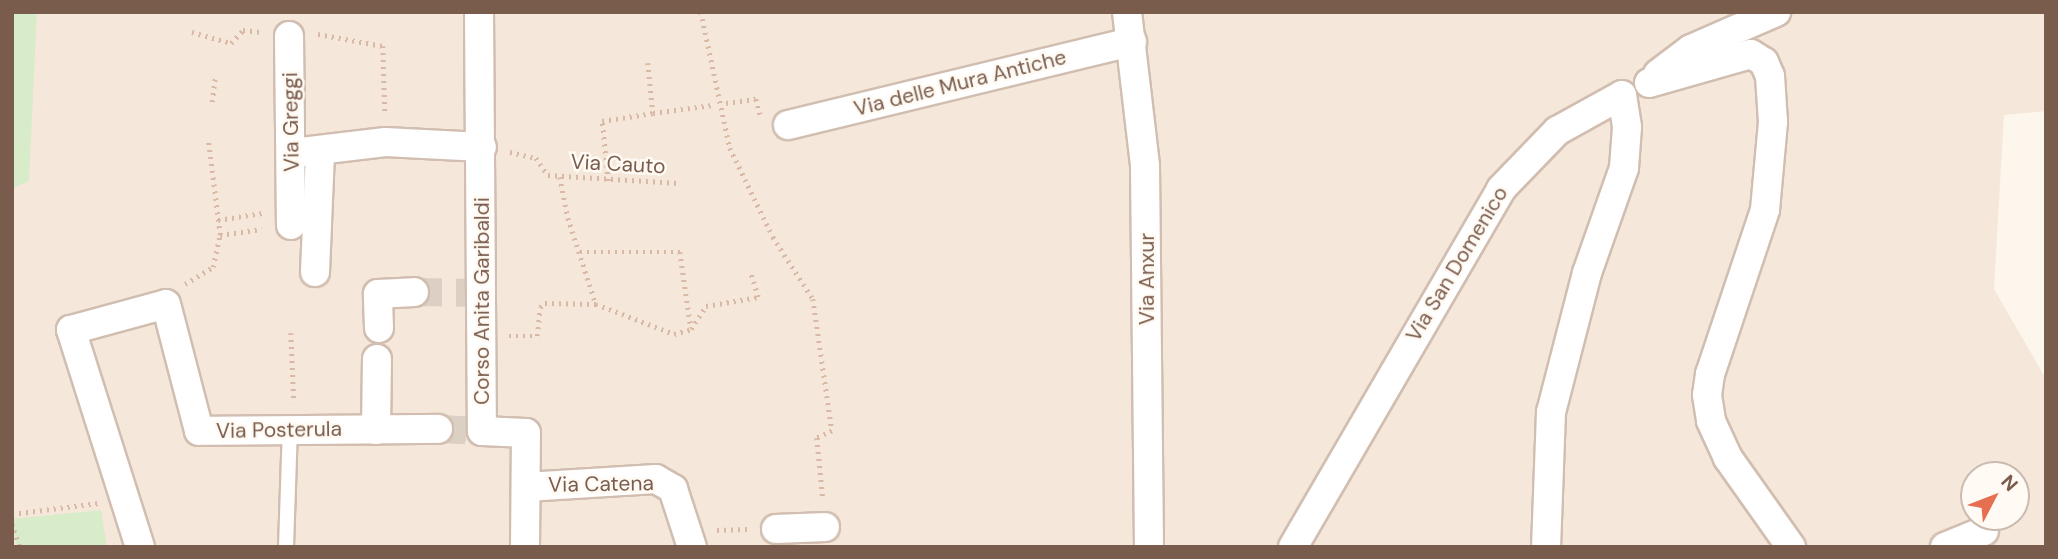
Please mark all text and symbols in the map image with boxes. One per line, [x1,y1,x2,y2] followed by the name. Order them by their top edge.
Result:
[851,44,1069,122] street label: Via delle Mura Antiche
[278,72,304,172] street label: Via Greggi
[570,149,666,179] street label: Via Cauto
[1401,182,1513,346] street label: Via San Domenico
[469,197,495,405] street label: Corso Anita Garibaldi
[1134,233,1160,325] street label: Via Anxur
[216,416,342,444] street label: Via Posterula
[1960,461,2030,531] north arrow
[1996,469,2023,496] text: N
[548,470,654,498] street label: Via Catena

